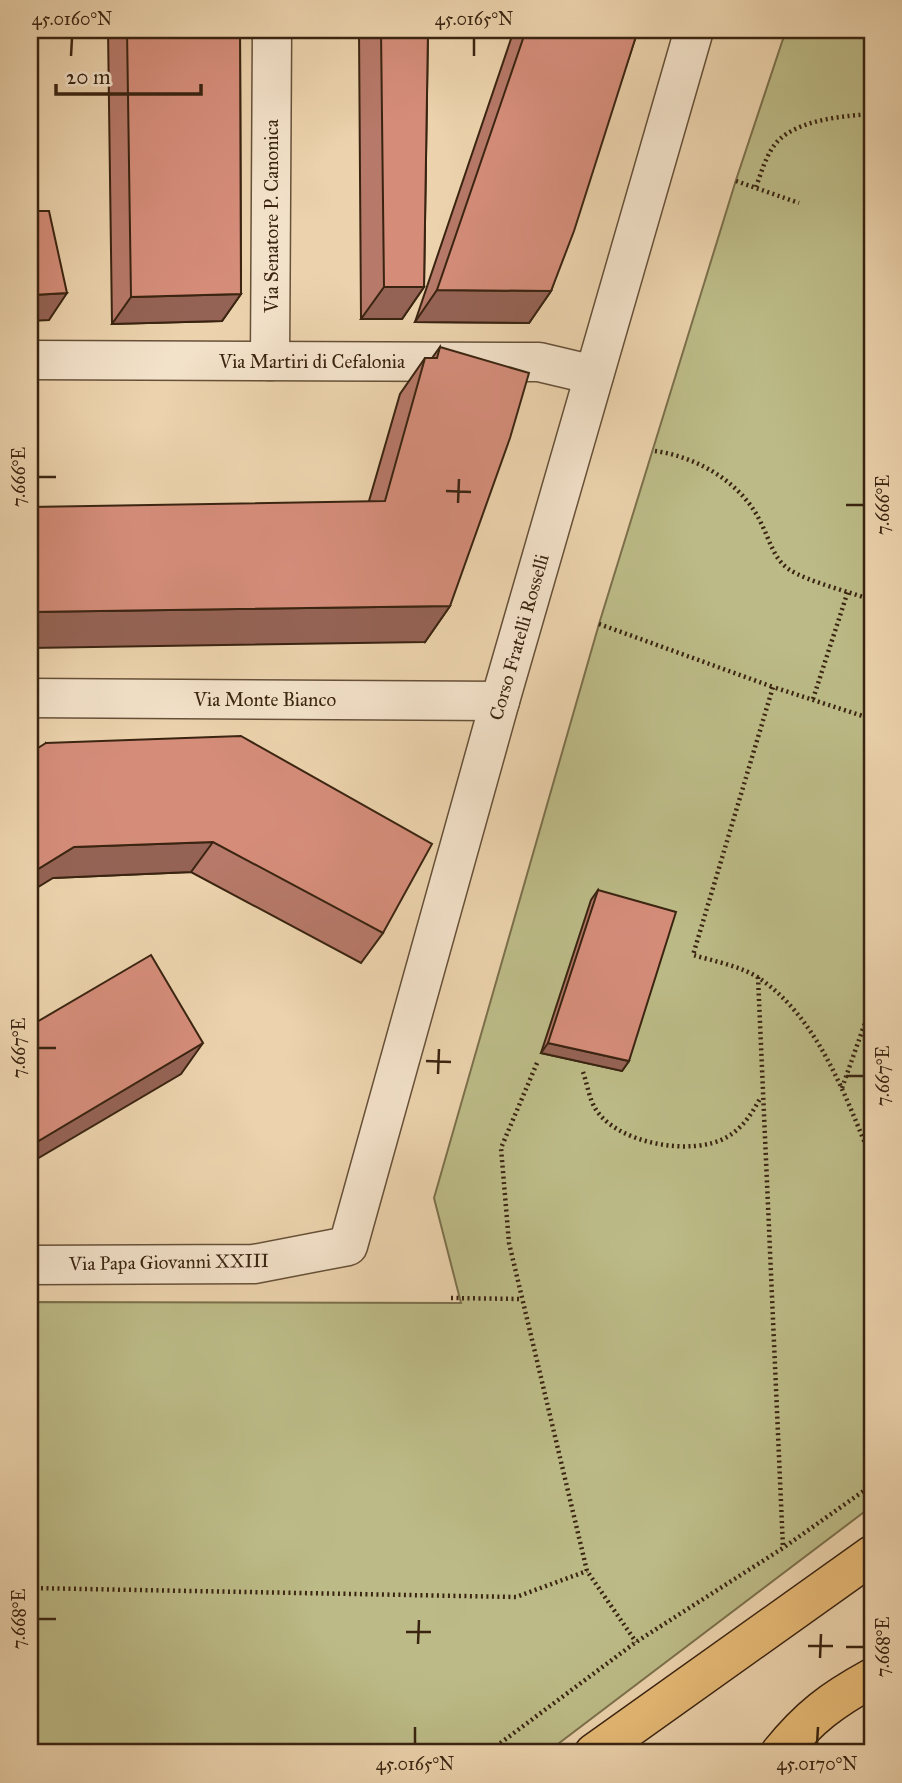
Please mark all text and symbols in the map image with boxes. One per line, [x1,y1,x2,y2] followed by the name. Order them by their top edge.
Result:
[32,8,112,30] text: 45.0160°N
[435,8,513,30] text: 45.0165°N
[56,52,201,96] scale bar
[66,64,111,90] text: 20 m
[260,118,283,314] street label: Via Senatore P. Canonica
[218,350,406,373] street label: Via Martiri di Cefalonia
[8,447,30,507] text: 7.666°E
[872,475,894,535] text: 7.666°E
[484,551,554,723] street label: Corso Fratelli Rosselli
[193,688,336,711] street label: Via Monte Bianco
[8,1018,30,1078] text: 7.667°E
[872,1046,894,1106] text: 7.667°E
[68,1249,269,1275] street label: Via Papa Giovanni XXIII
[8,1589,30,1649] text: 7.668°E
[872,1617,894,1677] text: 7.668°E
[376,1753,454,1775] text: 45.0165°N
[777,1753,857,1775] text: 45.0170°N

